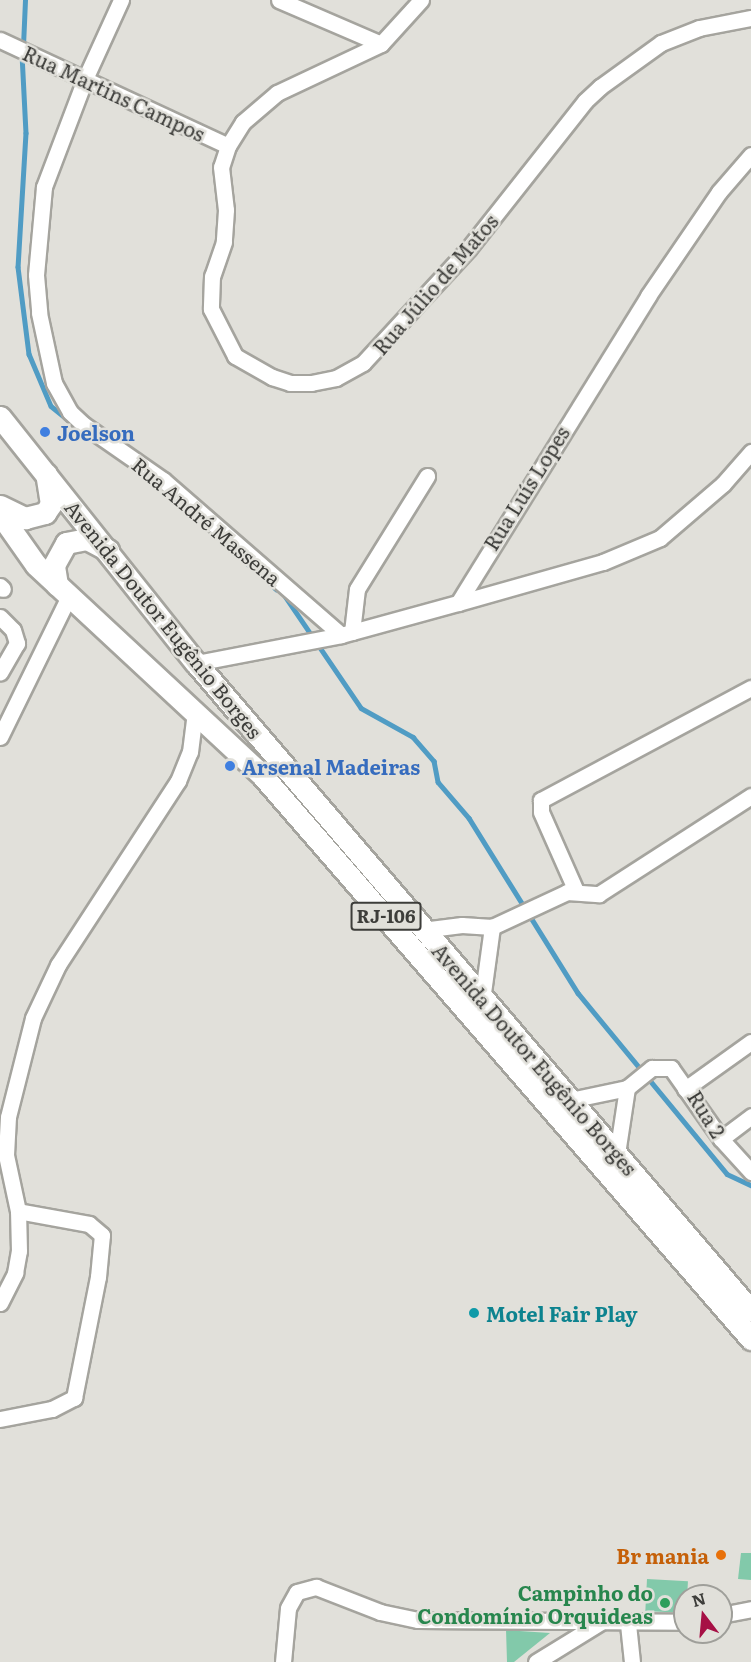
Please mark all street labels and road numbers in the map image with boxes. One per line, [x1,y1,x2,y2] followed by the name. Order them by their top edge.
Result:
[19,40,209,146] street label: Rua Martins Campos
[368,209,502,359] street label: Rua Júlio de Matos
[478,422,574,554] street label: Rua Luís Lopes
[128,452,286,590] street label: Rua André Massena
[61,495,267,743] street label: Avenida Doutor Eugênio Borges
[350,901,422,931] road number: RJ-106
[428,938,642,1180] street label: Avenida Doutor Eugênio Borges
[683,1086,731,1142] street label: Rua 2

